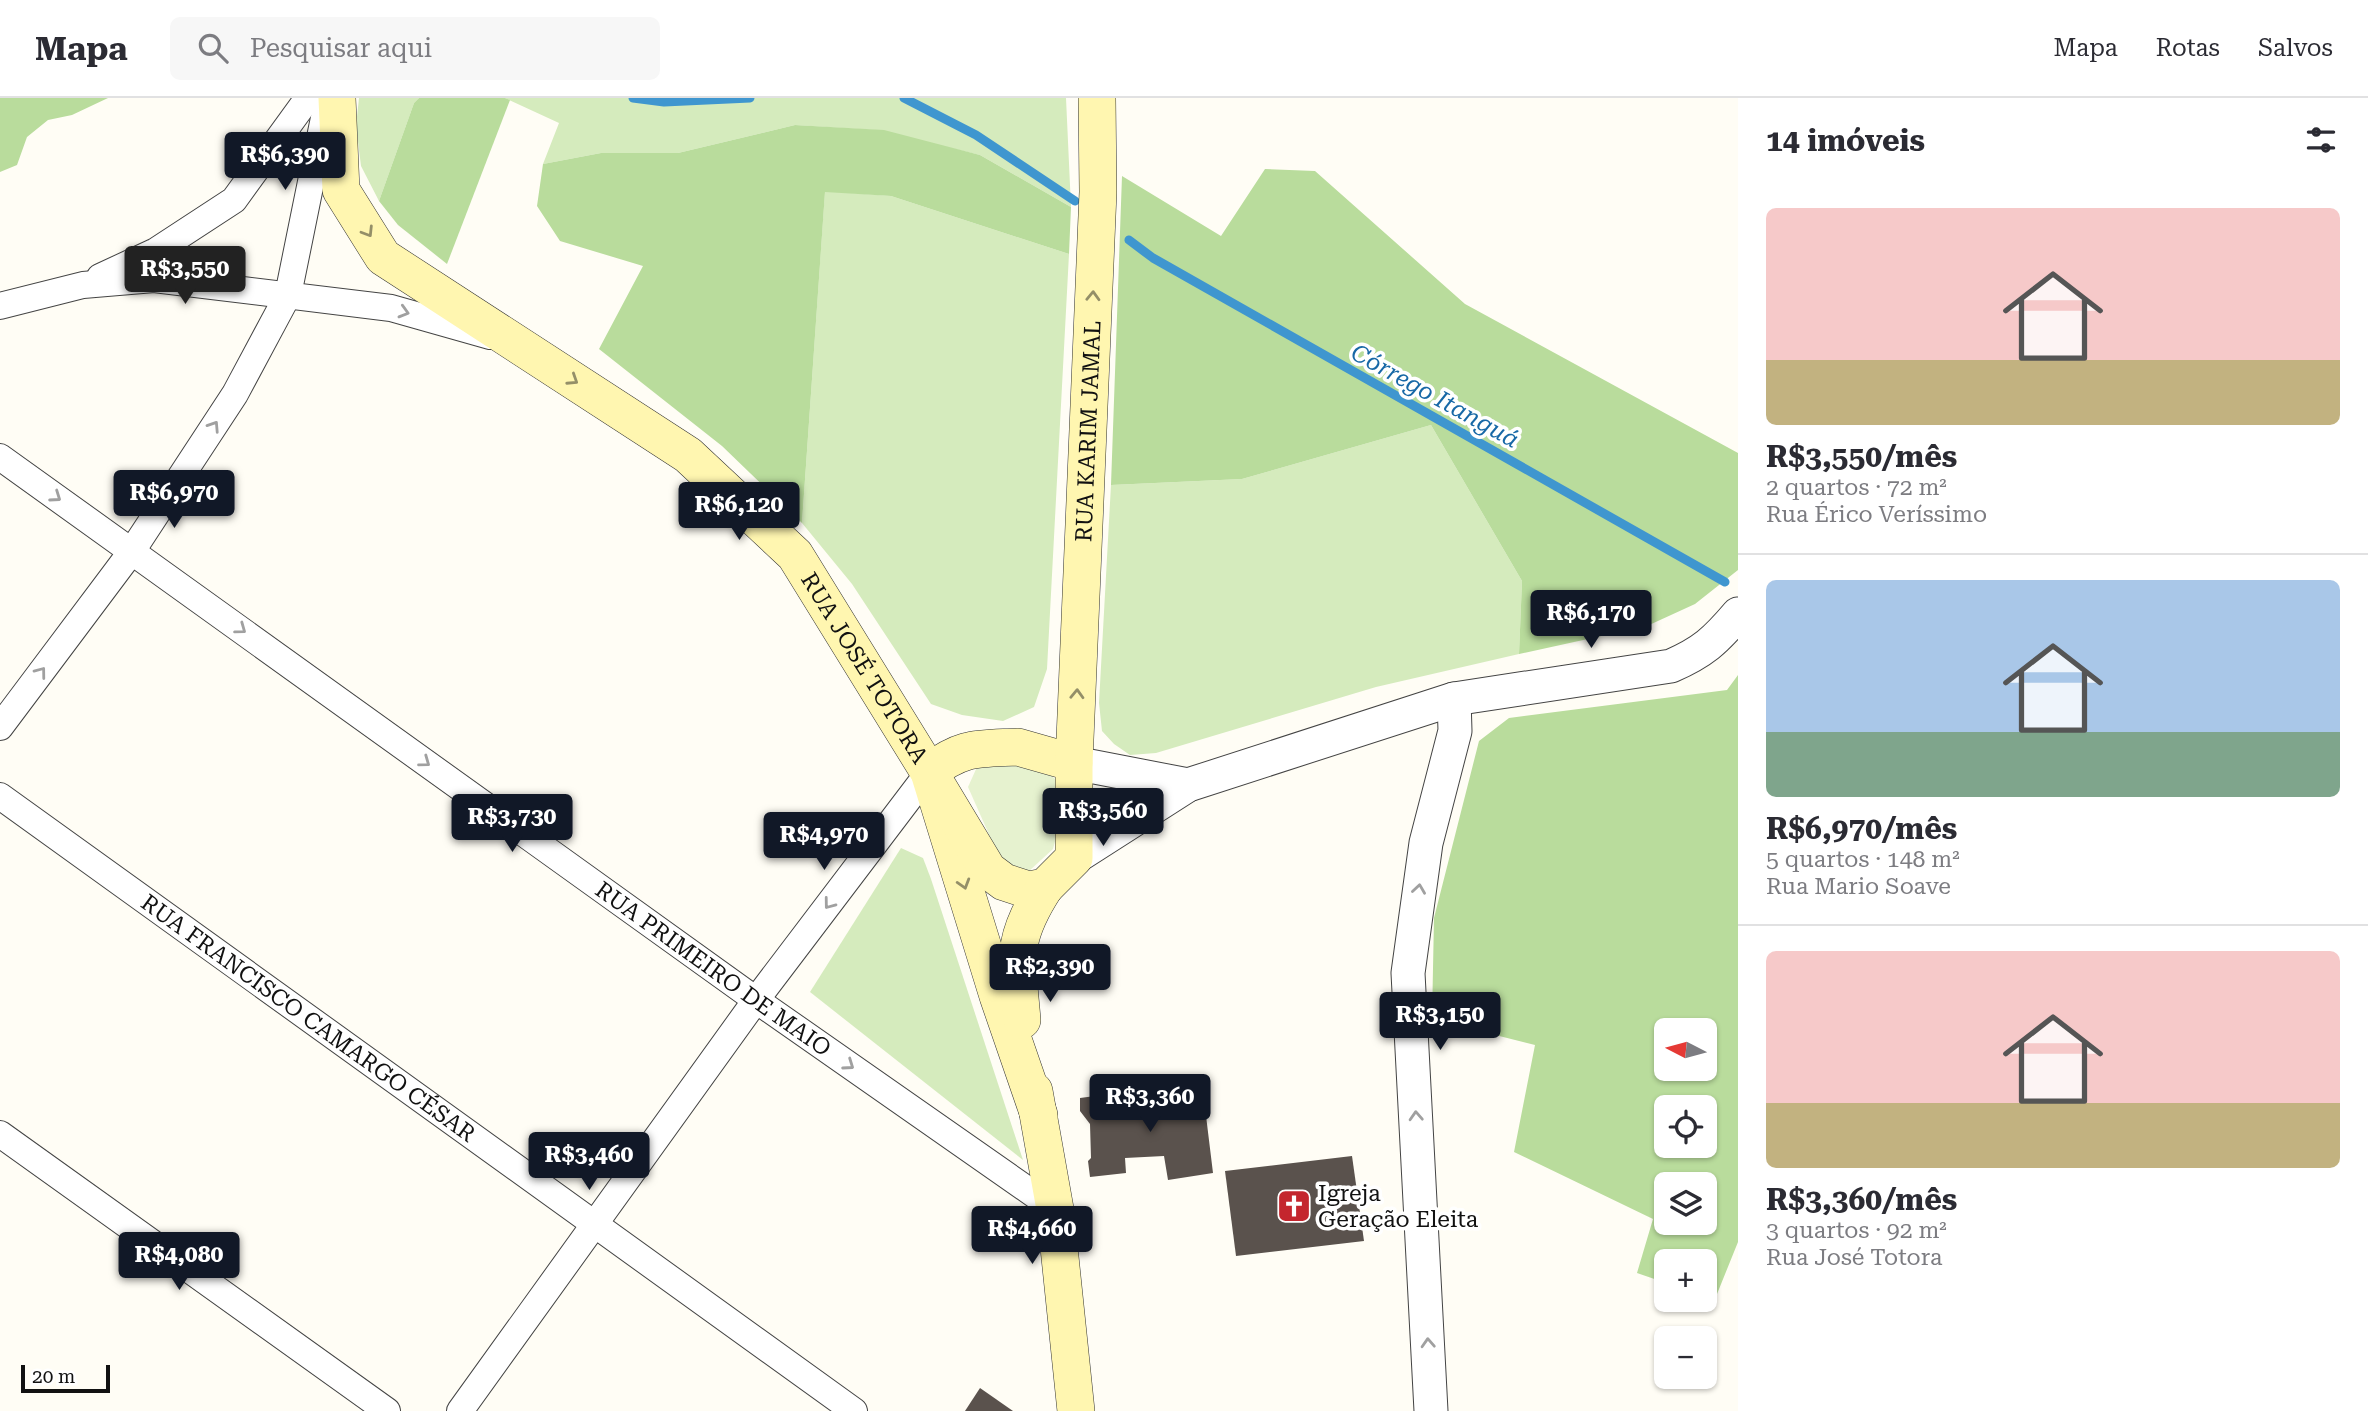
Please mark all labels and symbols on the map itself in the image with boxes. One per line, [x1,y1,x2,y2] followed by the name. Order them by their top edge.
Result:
[220,132,350,192] pin: R$6,390
[359,224,372,237] one-way arrow
[120,246,250,306] pin: R$3,550
[1086,290,1101,301] one-way arrow
[398,304,410,318] one-way arrow
[1070,320,1106,543] street label: RUA KARIM JAMAL
[1346,338,1524,454] water label: Córrego Itanguá
[565,372,578,385] one-way arrow
[206,421,218,434] one-way arrow
[109,470,239,530] pin: R$6,970
[674,482,804,542] pin: R$6,120
[48,489,61,501] one-way arrow
[796,568,934,768] street label: RUA JOSÉ TOTORA
[1526,590,1656,650] pin: R$6,170
[233,621,246,633] one-way arrow
[33,667,45,680] one-way arrow
[1069,689,1084,700] one-way arrow
[417,754,430,766] one-way arrow
[1038,788,1168,848] pin: R$3,560
[447,794,577,854] pin: R$3,730
[759,812,889,872] pin: R$4,970
[590,876,836,1062] street label: RUA PRIMEIRO DE MAIO
[955,877,970,889] one-way arrow
[1412,883,1427,895] one-way arrow
[136,889,481,1147] street label: RUA FRANCISCO CAMARGO CÉSAR
[825,896,837,909] one-way arrow
[985,944,1115,1004] pin: R$2,390
[1375,992,1505,1052] pin: R$3,150
[1654,1018,1717,1082] north arrow
[841,1057,854,1069] one-way arrow
[1085,1074,1215,1134] pin: R$3,360
[1409,1110,1424,1121] one-way arrow
[524,1132,654,1192] pin: R$3,460
[1318,1180,1479,1233] place label: Igreja Geração Eleita
[1275,1187,1313,1225] church icon: Igreja Geração Eleita
[967,1206,1097,1266] pin: R$4,660
[114,1232,244,1292] pin: R$4,080
[1420,1337,1435,1348] one-way arrow
[21,1362,110,1394] scale bar

